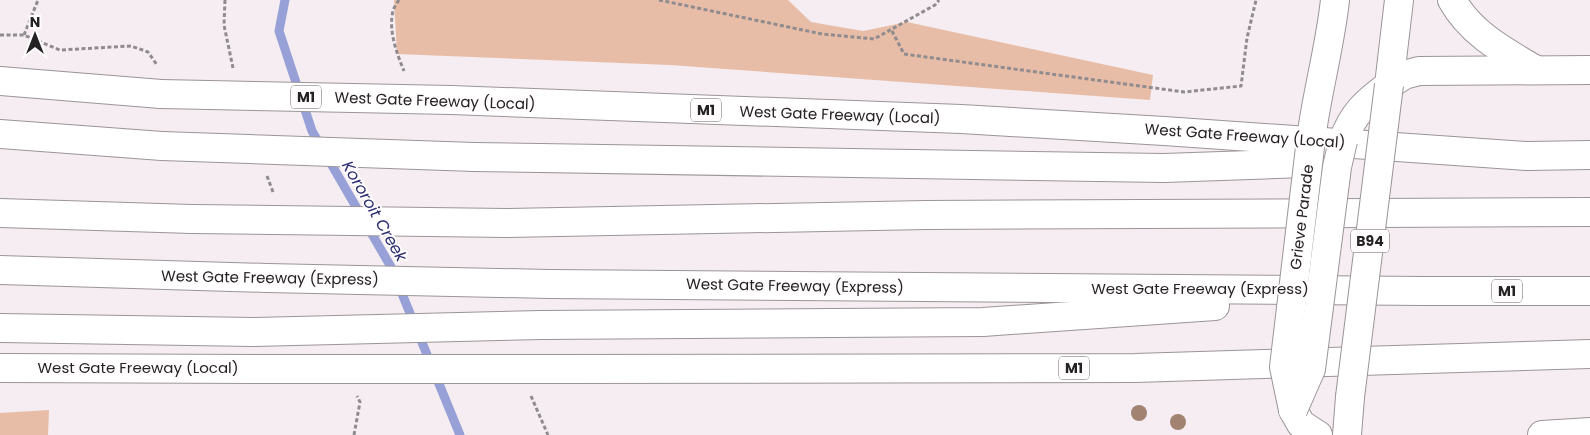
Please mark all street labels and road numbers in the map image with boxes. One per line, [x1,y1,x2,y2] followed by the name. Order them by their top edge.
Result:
[291,85,321,108] road number: M1
[334,86,536,115] street label: West Gate Freeway (Local)
[691,98,721,122] road number: M1
[739,100,941,129] street label: West Gate Freeway (Local)
[1144,118,1346,153] street label: West Gate Freeway (Local)
[1285,163,1318,271] street label: Grieve Parade
[1351,230,1389,252] road number: B94
[161,265,379,290] street label: West Gate Freeway (Express)
[686,273,904,298] street label: West Gate Freeway (Express)
[1091,278,1309,299] street label: West Gate Freeway (Express)
[1492,280,1522,302] road number: M1
[1059,356,1089,379] road number: M1
[37,357,239,378] street label: West Gate Freeway (Local)

